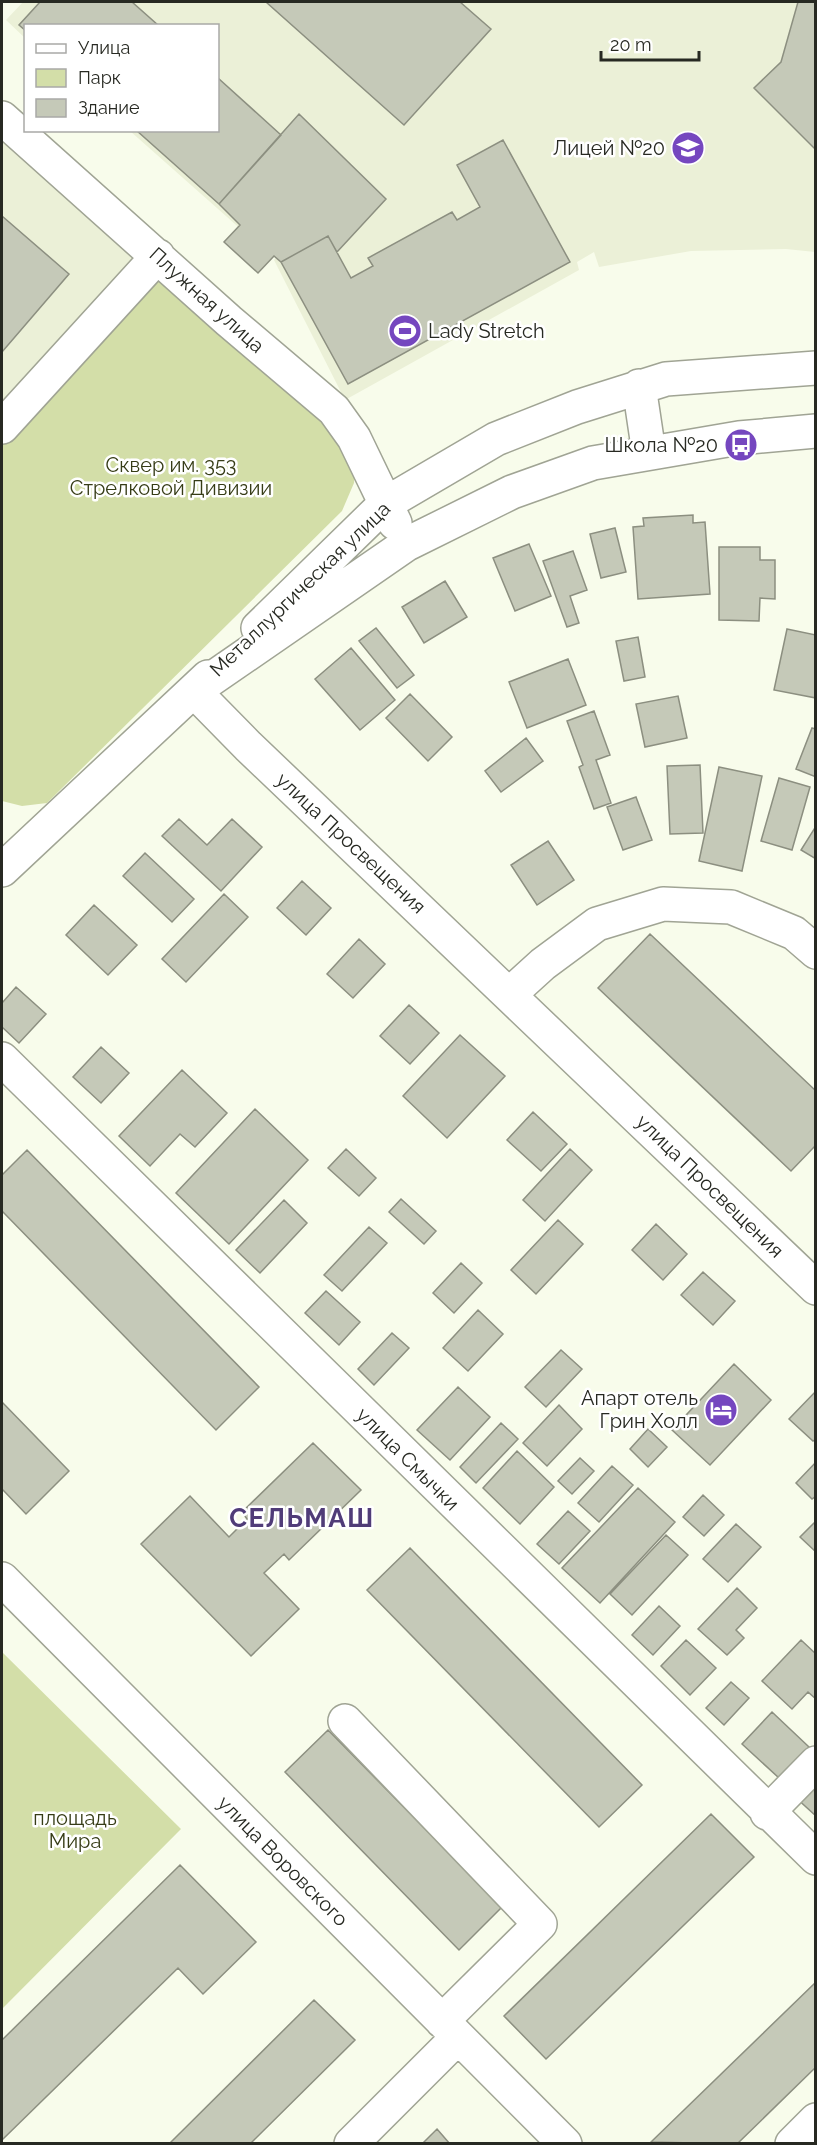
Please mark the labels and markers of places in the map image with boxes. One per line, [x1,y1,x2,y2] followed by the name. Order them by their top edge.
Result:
[670,130,706,166] school or university icon: Лицей №20
[553,136,665,160] place label: Лицей №20
[387,313,423,349] sports icon: Lady Stretch
[428,319,545,343] place label: Lady Stretch
[723,427,759,463] bus stop icon: Школа №20
[604,433,718,457] place label: Школа №20
[581,1386,698,1433] place label: Апарт отель Грин Холл
[703,1392,739,1428] hotel icon: Апарт отель Грин Холл

